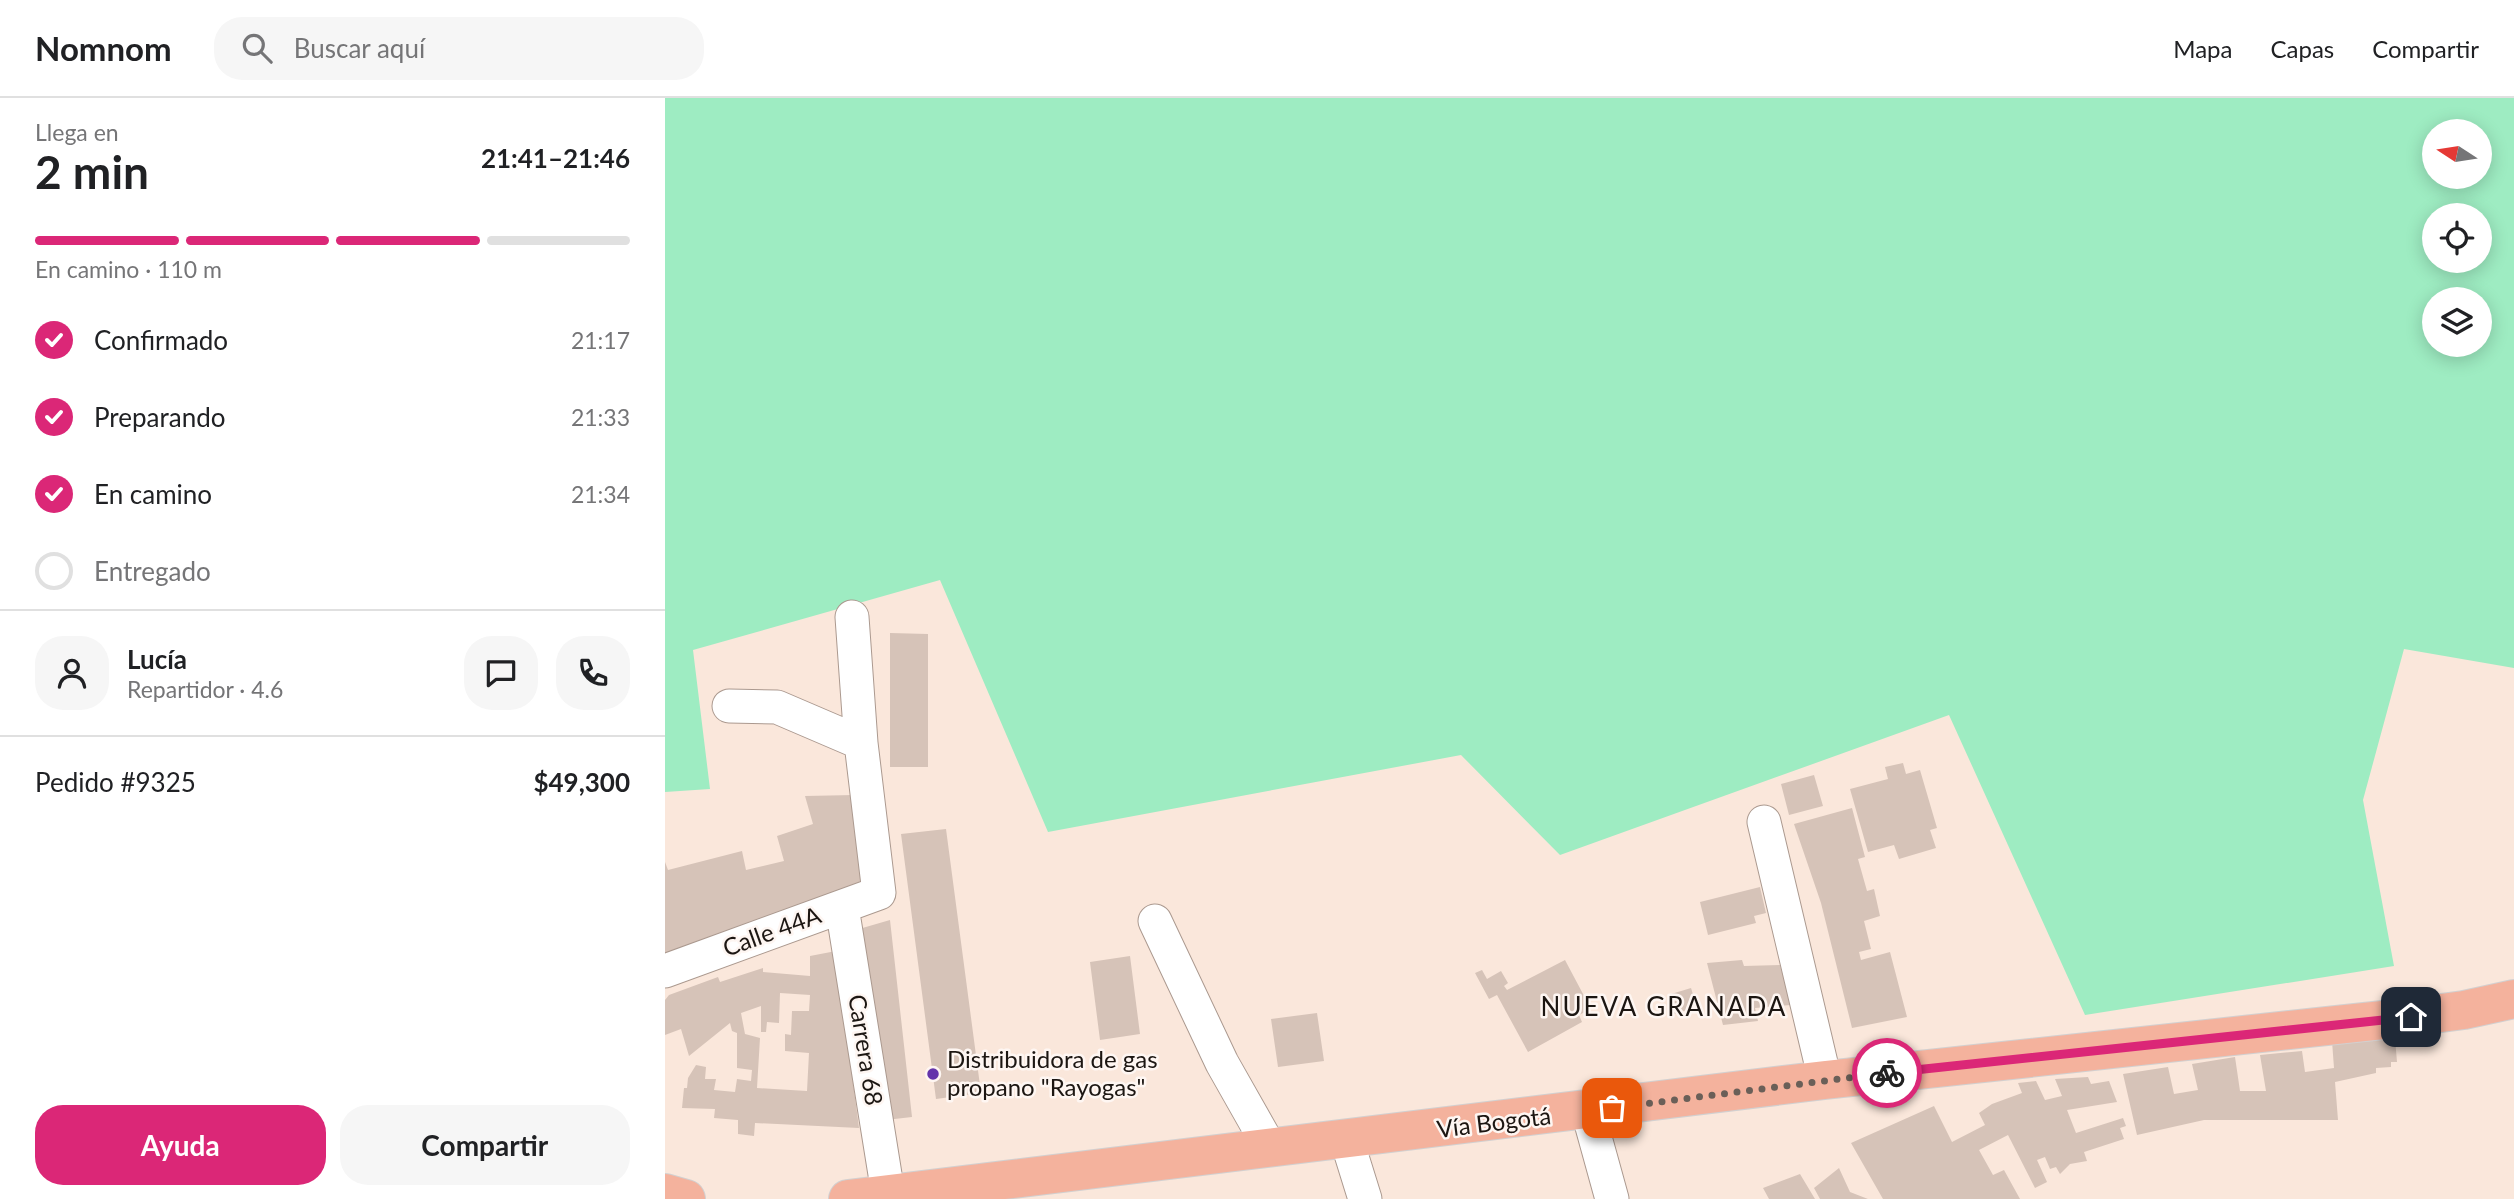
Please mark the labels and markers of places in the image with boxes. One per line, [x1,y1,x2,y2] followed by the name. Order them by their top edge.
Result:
[2381,987,2441,1047] pin
[947,1044,1158,1101] place label: Distribuidora de gas propano "Rayogas"
[925,1066,941,1082] marker: Distribuidora de gas propano "Rayogas"
[1582,1078,1642,1138] pin

